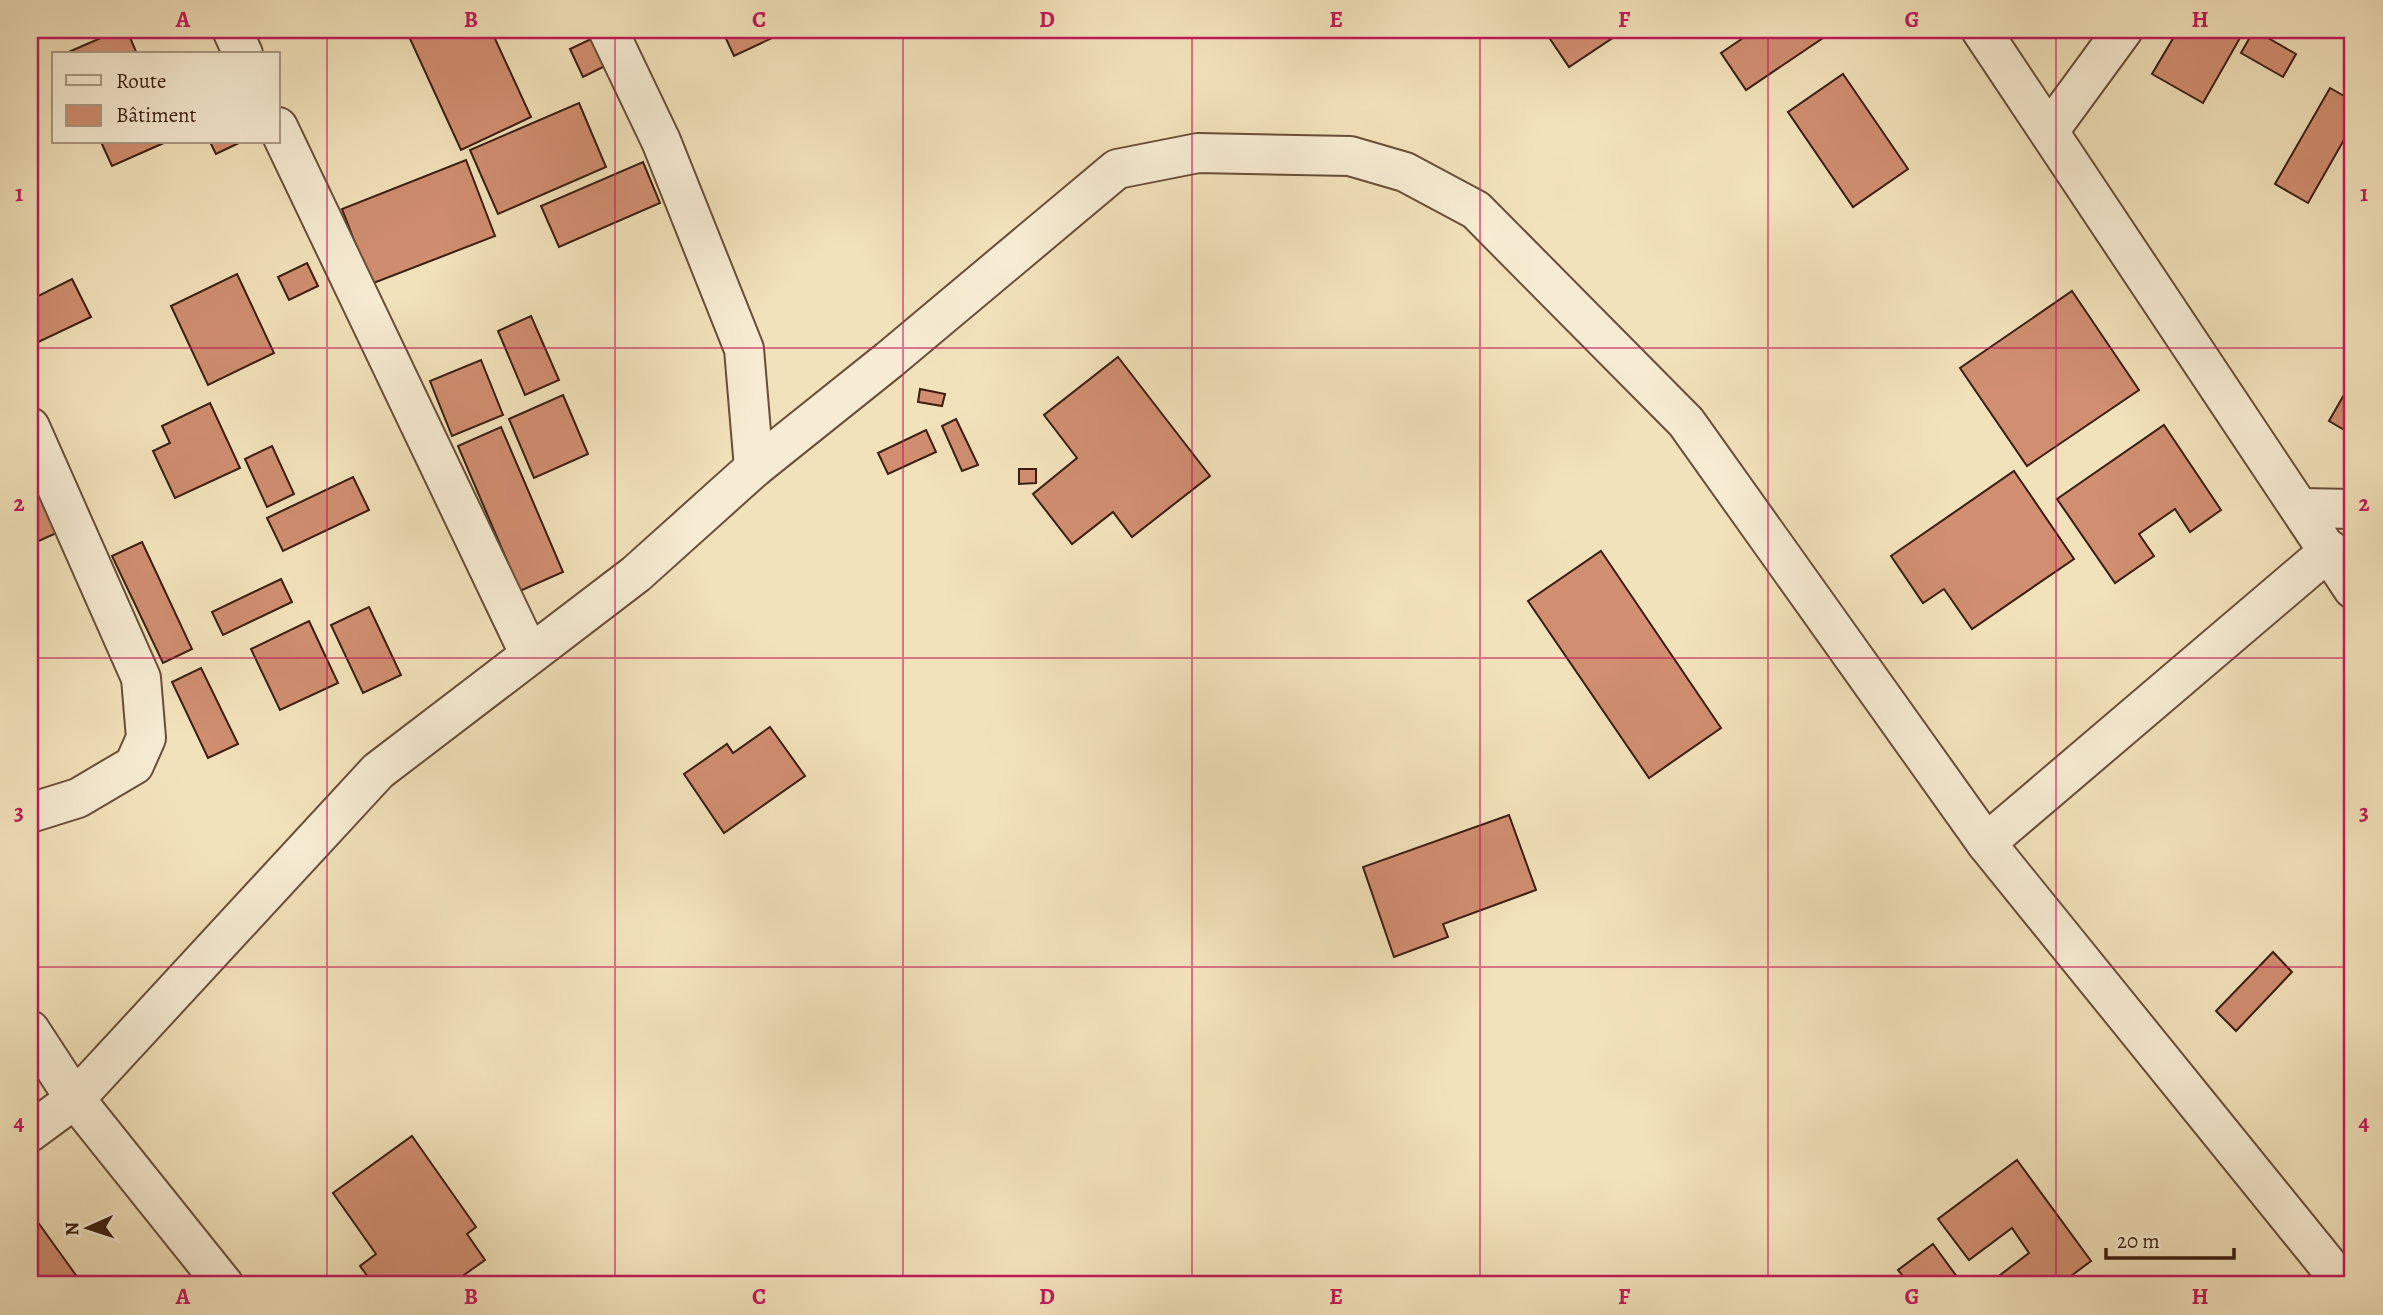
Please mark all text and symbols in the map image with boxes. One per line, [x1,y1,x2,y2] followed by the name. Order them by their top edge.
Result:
[175,4,191,35] text: A
[464,4,478,35] text: B
[752,4,766,35] text: C
[1039,4,1055,35] text: D
[1329,4,1343,35] text: E
[1618,4,1631,35] text: F
[1904,4,1920,35] text: G
[2191,4,2209,35] text: H
[52,52,280,144] legend
[116,67,166,95] text: Route
[116,101,197,129] text: Bâtiment
[15,178,23,209] text: 1
[2360,178,2368,209] text: 1
[13,488,25,519] text: 2
[2358,488,2370,519] text: 2
[14,797,24,828] text: 3
[2359,797,2369,828] text: 3
[14,1107,25,1138] text: 4
[2359,1107,2370,1138] text: 4
[52,1192,122,1262] north arrow
[2106,1217,2234,1261] scale bar
[59,1221,85,1236] text: N
[2117,1227,2160,1255] text: 20 m
[175,1281,191,1312] text: A
[464,1281,478,1312] text: B
[752,1281,766,1312] text: C
[1039,1281,1055,1312] text: D
[1329,1281,1343,1312] text: E
[1618,1281,1631,1312] text: F
[1904,1281,1920,1312] text: G
[2191,1281,2209,1312] text: H

